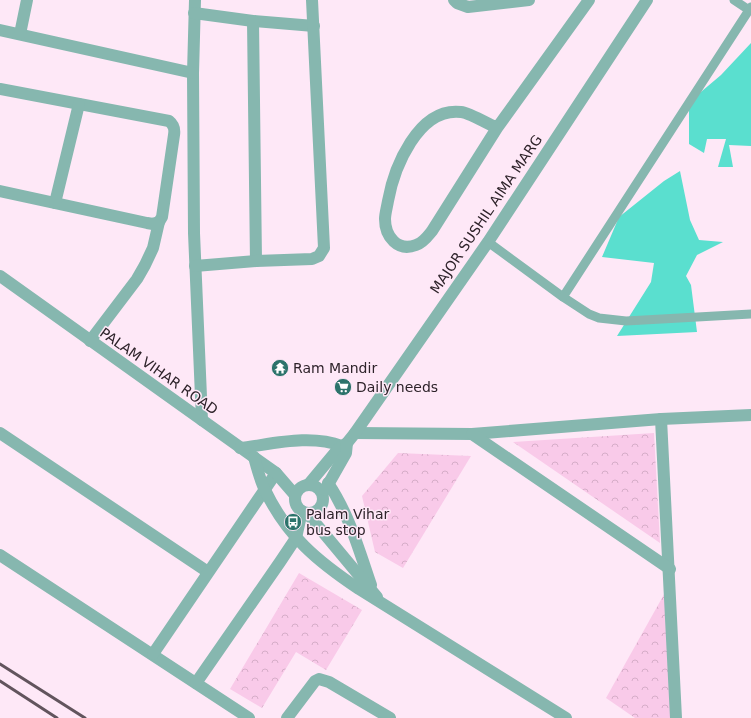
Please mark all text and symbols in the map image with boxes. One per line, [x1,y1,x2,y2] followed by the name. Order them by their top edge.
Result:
[427,132,545,296] street label: MAJOR SUSHIL AIMA MARG
[97,324,221,418] street label: PALAM VIHAR ROAD
[270,358,290,378] temple icon: Ram Mandir
[293,360,377,376] place label: Ram Mandir
[333,377,353,397] supermarket icon: Daily needs
[356,379,438,395] place label: Daily needs
[306,506,390,538] place label: Palam Vihar bus stop
[283,512,303,532] bus stop icon: Palam Vihar bus stop

